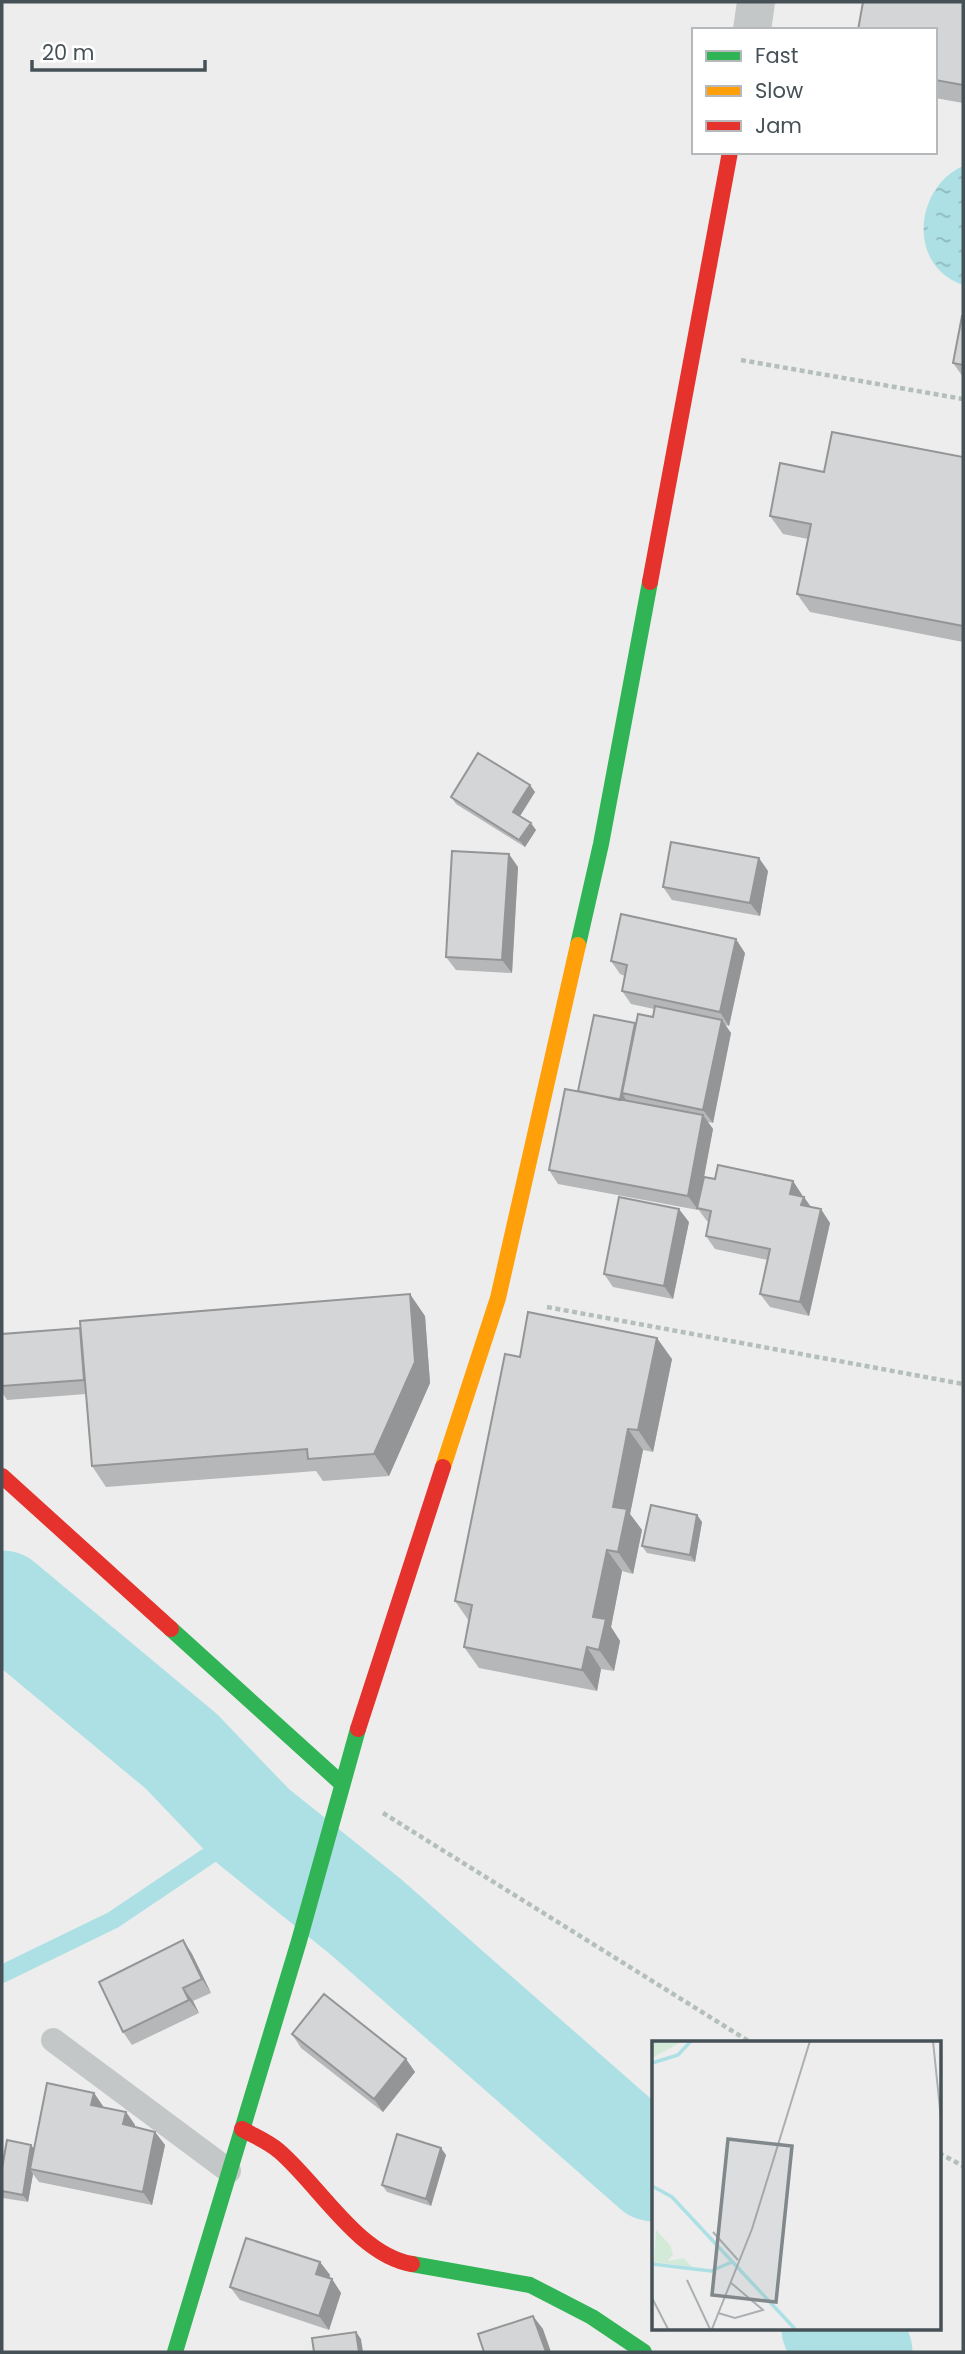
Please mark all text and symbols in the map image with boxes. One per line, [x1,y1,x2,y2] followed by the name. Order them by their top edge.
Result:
[32,28,205,72] scale bar
[692,28,937,154] legend
[42,38,95,67] text: 20 m
[755,41,798,70] text: Fast
[755,76,803,105] text: Slow
[755,111,802,140] text: Jam
[652,2041,940,2330] inset map

